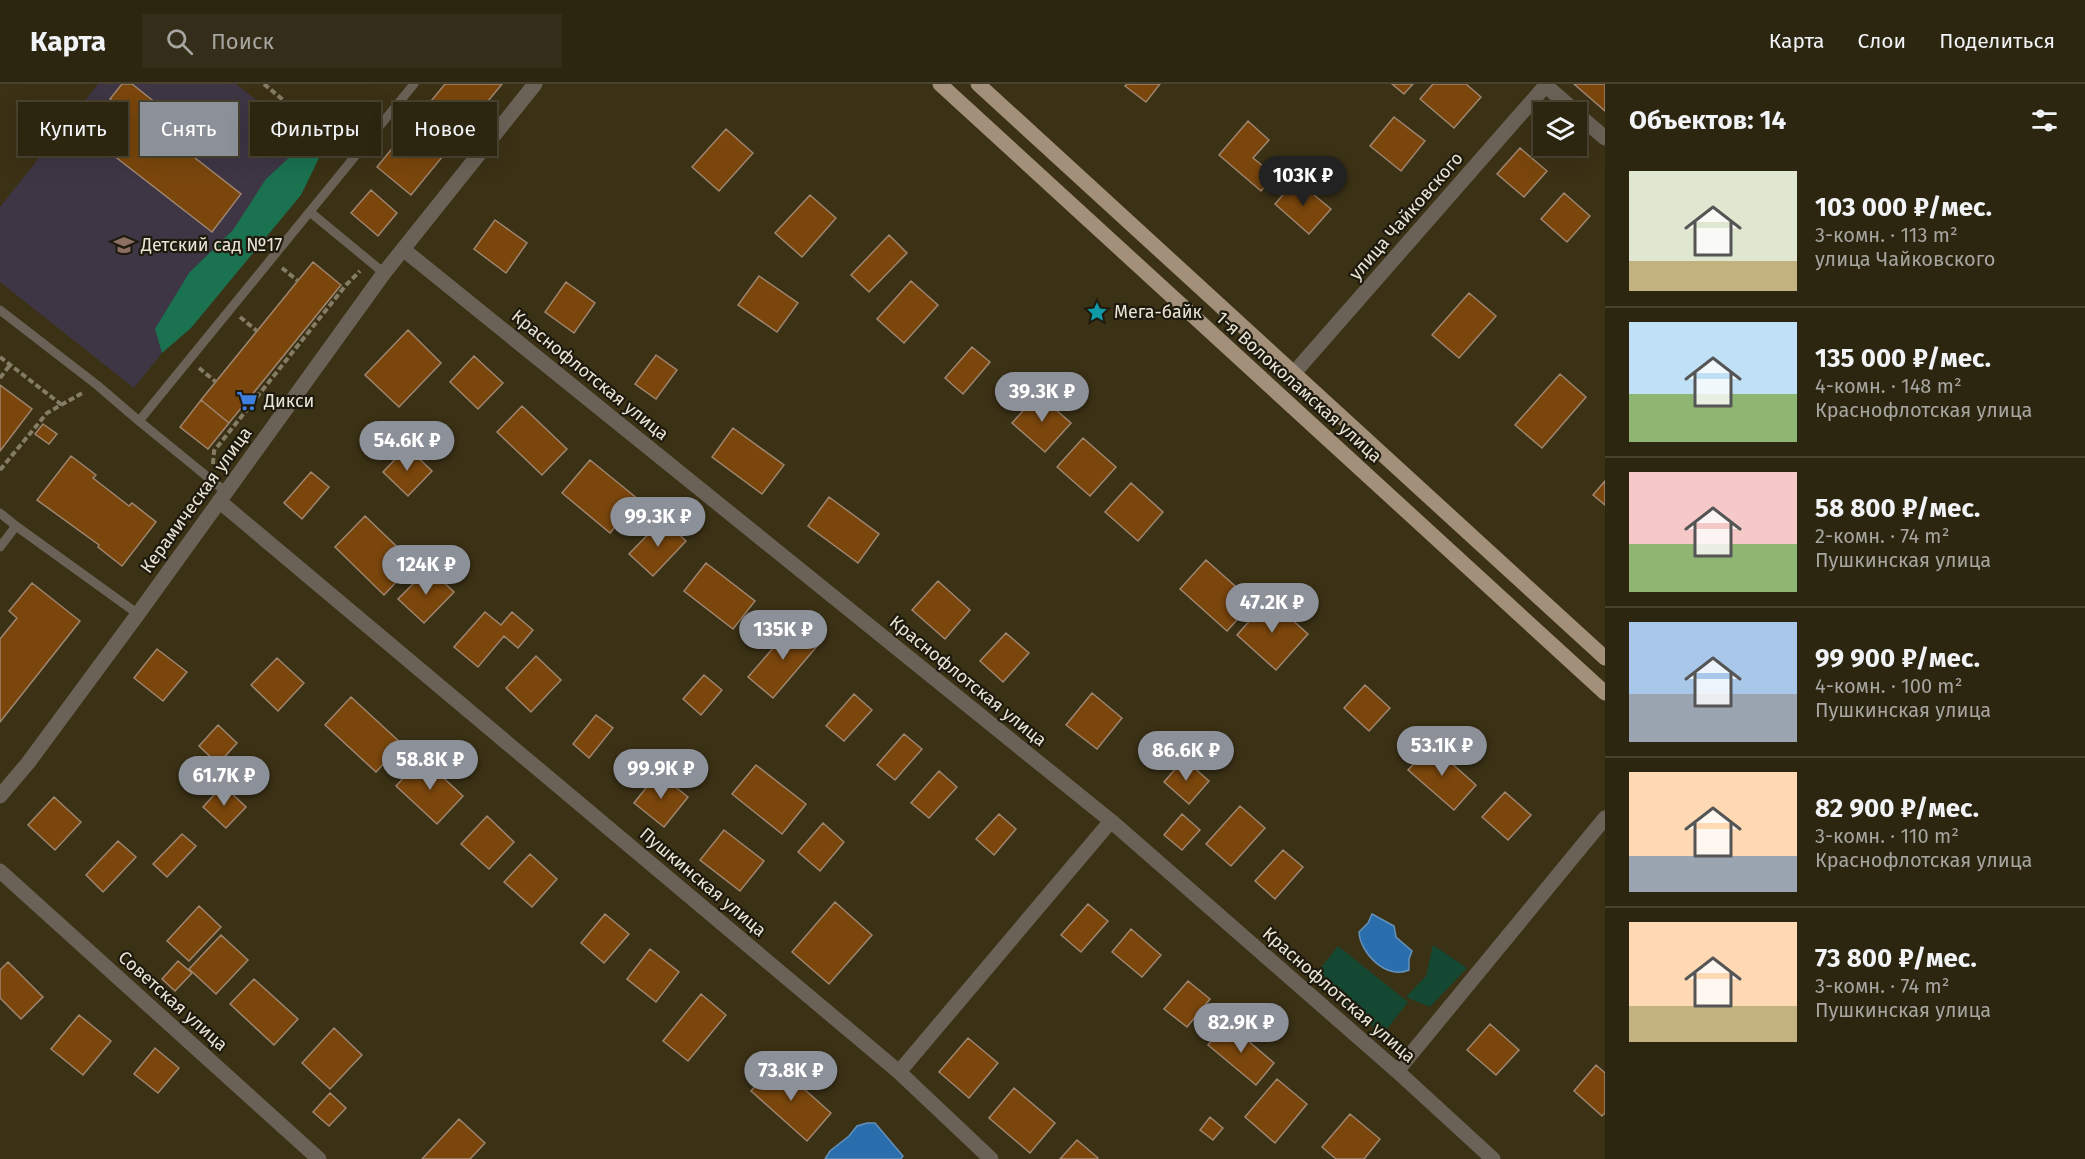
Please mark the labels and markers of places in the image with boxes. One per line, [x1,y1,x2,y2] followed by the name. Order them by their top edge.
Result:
[1254,156,1352,207] pin: 103K ₽
[112,233,136,257] school or university icon: Детский сад №17
[140,234,282,256] place label: Детский сад №17
[1085,300,1109,324] place icon: Мега-байк
[1114,301,1203,323] place label: Мега-байк
[987,372,1097,423] pin: 39.3K ₽
[235,389,259,413] supermarket icon: Дикси
[263,390,314,412] place label: Дикси
[352,421,462,472] pin: 54.6K ₽
[603,497,713,548] pin: 99.3K ₽
[377,545,475,596] pin: 124K ₽
[1217,583,1327,634] pin: 47.2K ₽
[734,610,832,661] pin: 135K ₽
[1387,726,1497,777] pin: 53.1K ₽
[1131,731,1241,782] pin: 86.6K ₽
[375,740,485,791] pin: 58.8K ₽
[606,749,716,800] pin: 99.9K ₽
[169,756,279,807] pin: 61.7K ₽
[1186,1003,1296,1054] pin: 82.9K ₽
[736,1051,846,1102] pin: 73.8K ₽

